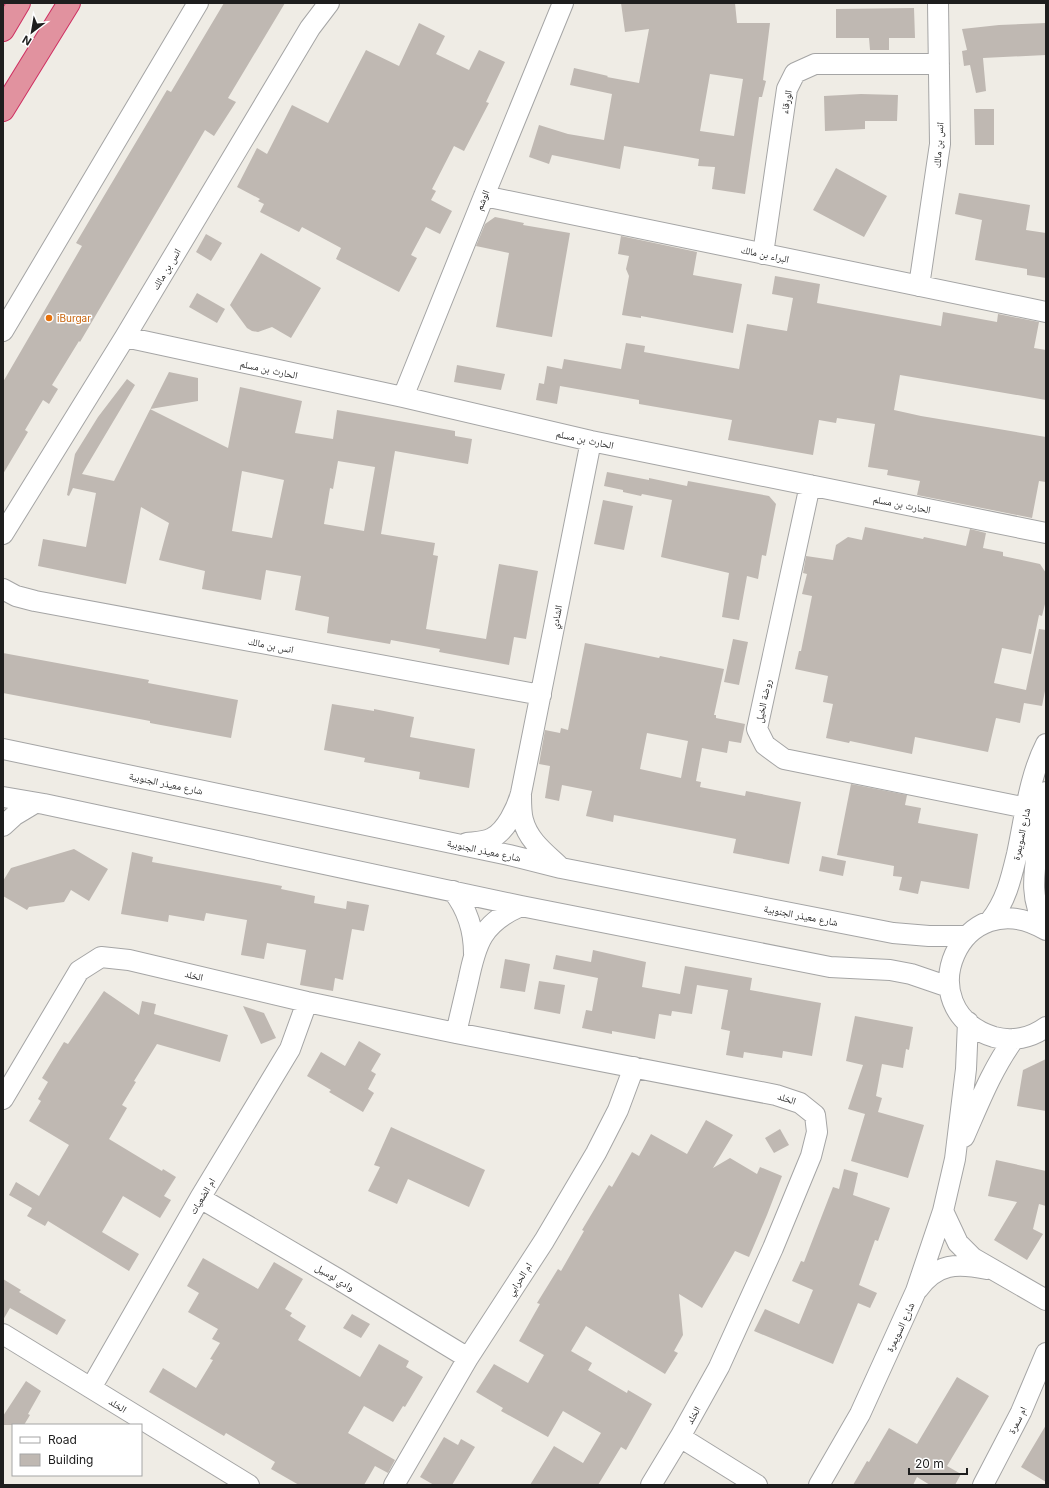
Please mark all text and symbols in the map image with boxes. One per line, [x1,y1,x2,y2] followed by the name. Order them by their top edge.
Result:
[12,12,52,52] north arrow
[20,32,34,49] text: N
[778,89,794,115] street label: الورقاء
[930,122,947,168] street label: انس بن مالك
[472,188,493,213] street label: الوشم
[740,243,790,266] street label: البراء بن مالك
[149,246,184,292] street label: انس بن مالك
[57,312,91,324] place label: iBurgar
[44,313,54,323] marker: iBurgar
[239,357,299,383] street label: الحارث بن مسلم
[555,427,615,453] street label: الحارث بن مسلم
[872,493,932,517] street label: الحارث بن مسلم
[548,604,567,630] street label: الشادي
[247,635,295,656] street label: انس بن مالك
[753,678,774,724] street label: روضة الخيل
[128,769,204,798] street label: شارع معيذر الجنوبية
[1010,806,1033,862] street label: شارع السويمرة
[446,836,522,865] street label: شارع معيذر الجنوبية
[763,902,839,929] street label: شارع معيذر الجنوبية
[184,967,204,983] street label: الخلد
[776,1089,798,1107] street label: الخلد
[186,1176,219,1217] street label: ام الضعيات
[504,1260,536,1299] street label: ام الحرابي
[312,1261,357,1296] street label: وادي لوسيل
[883,1300,918,1354] street label: شارع السويمرة
[107,1395,129,1415] street label: الخلد
[683,1404,703,1426] street label: الخلد
[1005,1404,1031,1437] street label: ام سمرة
[12,1424,142,1476] legend
[48,1432,77,1447] text: Road
[909,1450,967,1476] scale bar
[48,1452,93,1467] text: Building
[915,1456,944,1471] text: 20 m

